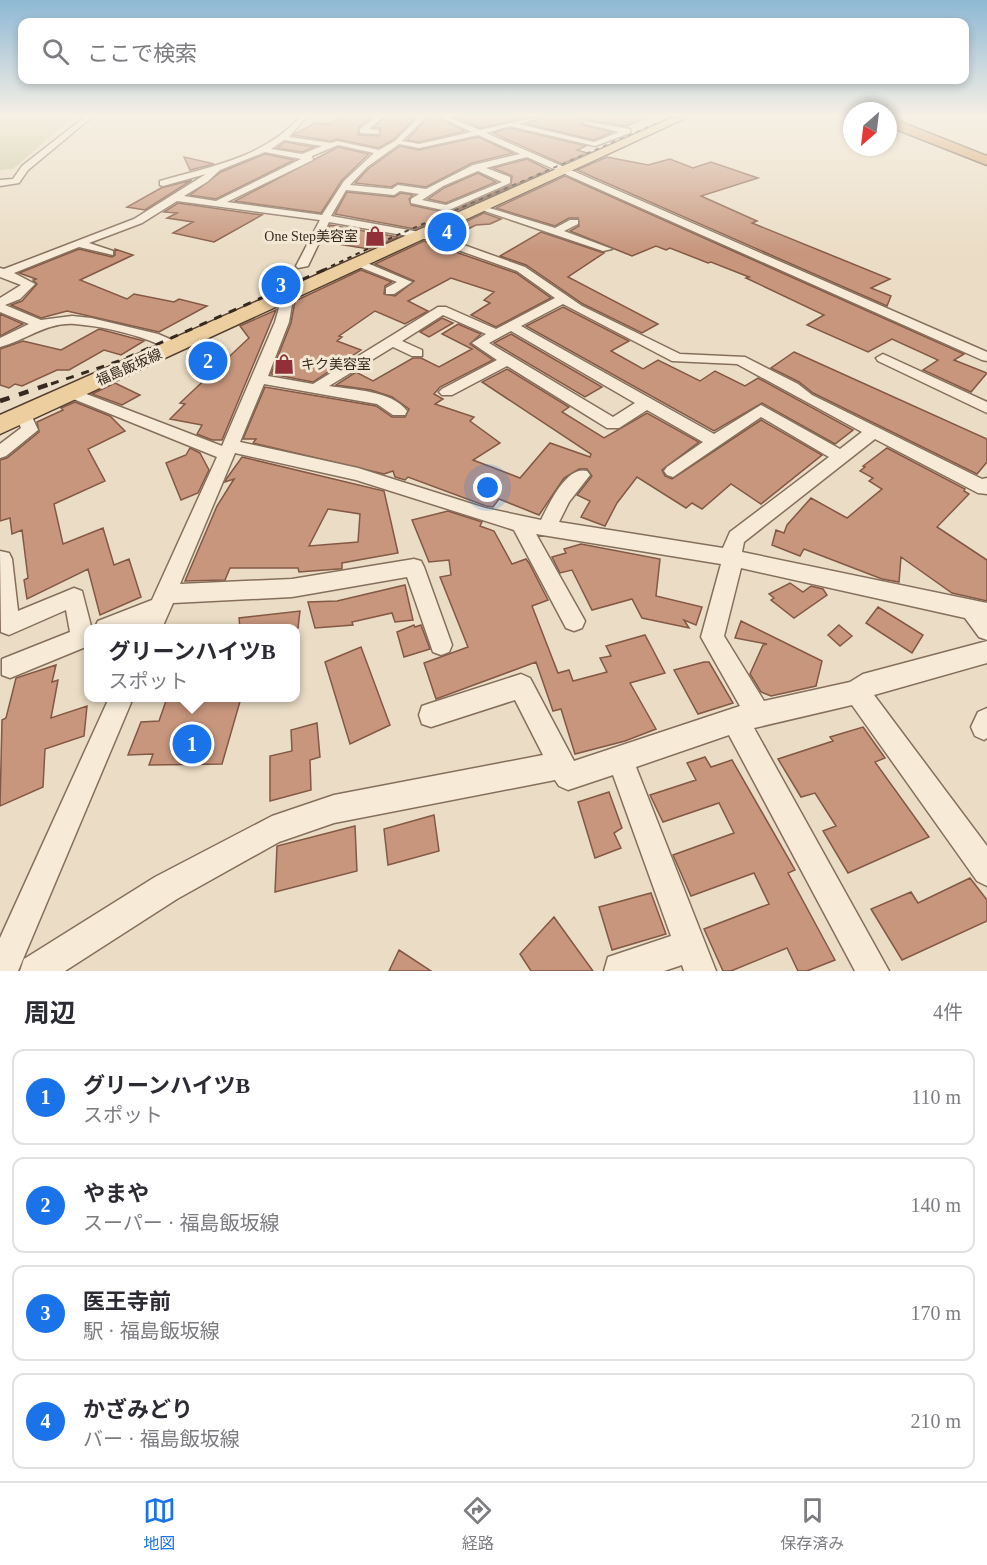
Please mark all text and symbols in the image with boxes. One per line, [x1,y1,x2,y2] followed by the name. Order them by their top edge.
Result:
[18,18,969,84] search box
[39,35,72,68] icon: search
[87,41,197,66] text: ここで検索
[843,102,897,156] north arrow
[428,210,466,254] pin: 4
[363,224,387,248] shop icon: One Step美容室
[264,229,358,244] place label: One Step美容室
[262,262,300,308] pin: 3
[188,338,228,384] pin: 2
[94,346,164,389] street label: 福島飯坂線
[272,352,296,376] shop icon: キク美容室
[301,357,371,372] place label: キク美容室
[473,473,502,502] your location
[84,624,300,702] popup
[108,639,276,664] text: グリーンハイツB
[108,670,188,692] text: スポット
[172,722,212,766] pin: 1
[24,999,76,1028] text: 周辺
[933,1001,963,1023] text: 4件
[83,1073,250,1098] text: グリーンハイツB
[41,1086,51,1108] text: 1
[911,1086,961,1108] text: 110 m
[83,1104,163,1126] text: スポット
[83,1181,149,1206] text: やまや
[41,1194,51,1216] text: 2
[910,1194,961,1216] text: 140 m
[83,1212,279,1234] text: スーパー · 福島飯坂線
[83,1289,171,1314] text: 医王寺前
[41,1302,51,1324] text: 3
[910,1302,961,1324] text: 170 m
[83,1320,220,1342] text: 駅 · 福島飯坂線
[83,1397,193,1422] text: かざみどり
[41,1410,51,1432] text: 4
[910,1410,961,1432] text: 210 m
[83,1428,240,1450] text: バー · 福島飯坂線
[143,1494,176,1554] tab: 地図
[461,1494,494,1554] tab: 経路
[780,1494,844,1554] tab: 保存済み

